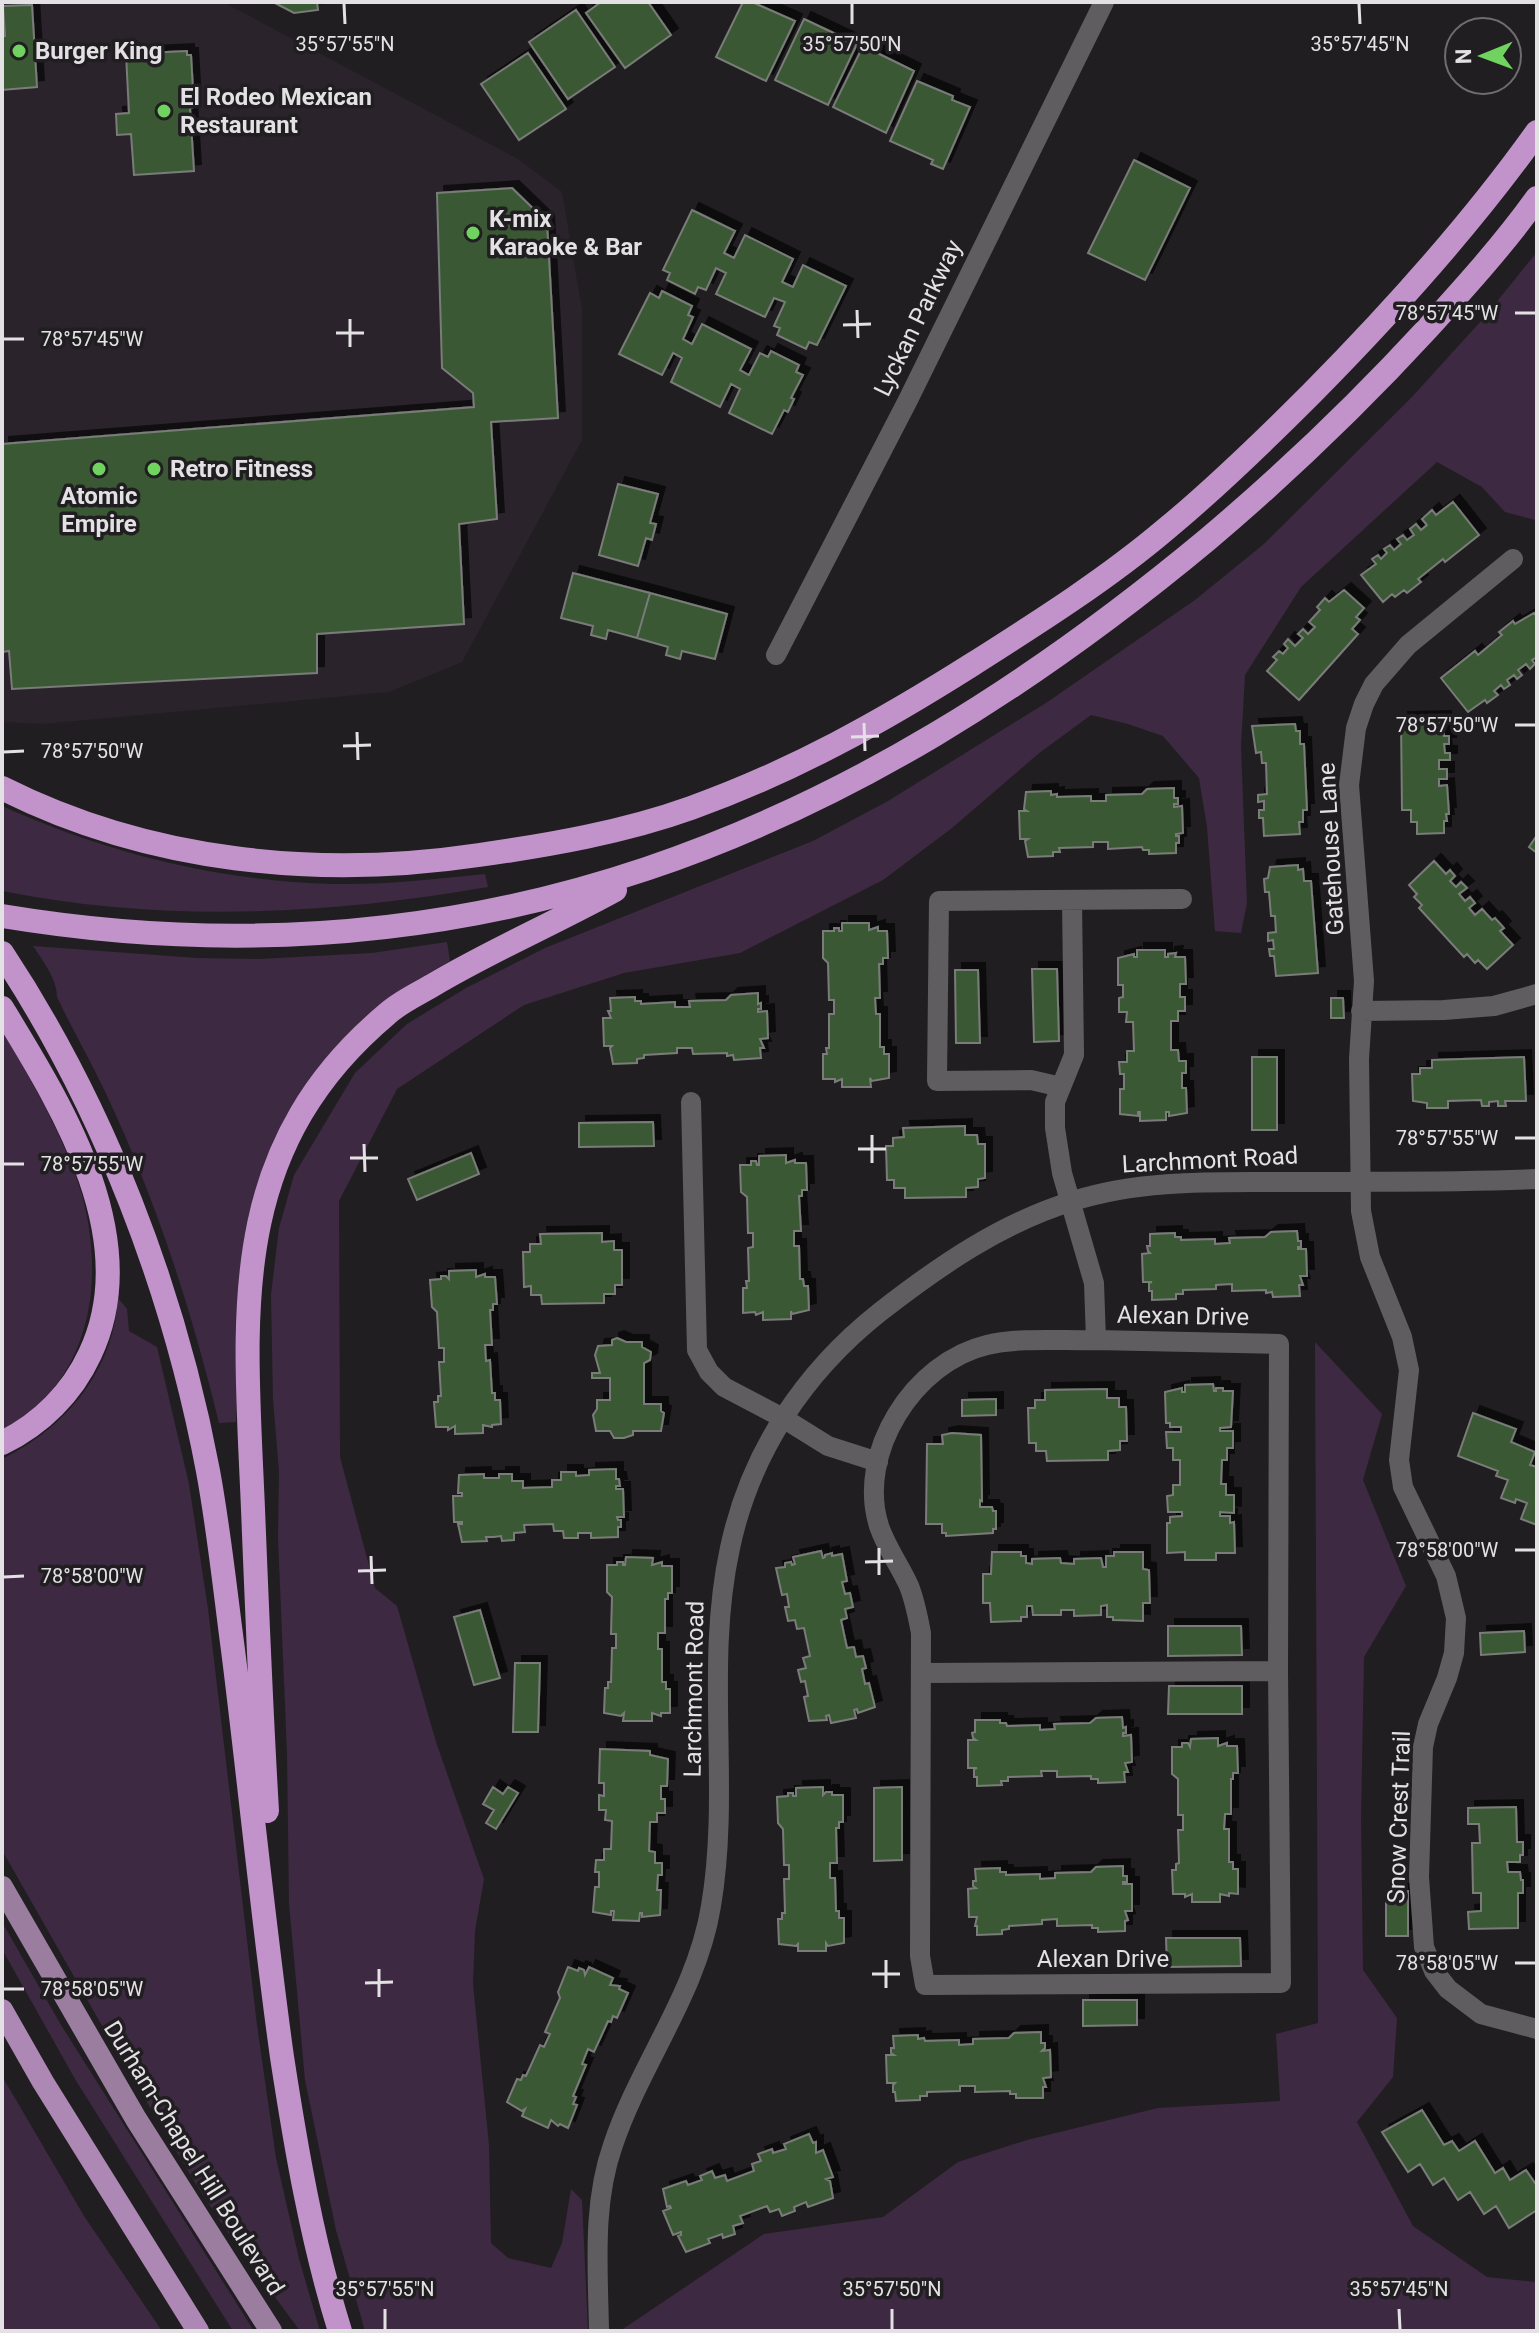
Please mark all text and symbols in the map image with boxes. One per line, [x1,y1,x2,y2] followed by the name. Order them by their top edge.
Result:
[1443,16,1523,96] north arrow
[295,32,395,56] text: 35°57'55"N
[802,32,902,56] text: 35°57'50"N
[1310,32,1410,56] text: 35°57'45"N
[35,37,163,65] place label: Burger King
[10,42,28,60] marker: Burger King
[1451,48,1476,64] text: N
[180,83,372,139] place label: El Rodeo Mexican Restaurant
[155,102,173,120] marker: El Rodeo Mexican Restaurant
[489,205,642,261] place label: K-mix Karaoke & Bar
[464,224,482,242] marker: K-mix Karaoke & Bar
[868,235,968,401] street label: Lyckan Parkway
[1396,301,1499,325] text: 78°57'45"W
[41,327,144,351] text: 78°57'45"W
[170,455,313,483] place label: Retro Fitness
[90,460,108,478] marker: Atomic Empire
[145,460,163,478] marker: Retro Fitness
[61,482,137,538] place label: Atomic Empire
[1396,713,1499,737] text: 78°57'50"W
[41,739,144,763] text: 78°57'50"W
[1312,762,1350,936] street label: Gatehouse Lane
[1396,1126,1499,1150] text: 78°57'55"W
[1121,1141,1299,1179] street label: Larchmont Road
[41,1152,144,1176] text: 78°57'55"W
[1117,1301,1249,1331] street label: Alexan Drive
[1396,1538,1499,1562] text: 78°58'00"W
[41,1564,144,1588] text: 78°58'00"W
[678,1601,710,1777] street label: Larchmont Road
[1382,1730,1416,1904] street label: Snow Crest Trail
[1037,1945,1169,1973] street label: Alexan Drive
[1396,1951,1499,1975] text: 78°58'05"W
[41,1977,144,2001] text: 78°58'05"W
[98,2016,290,2300] street label: Durham-Chapel Hill Boulevard
[335,2277,435,2301] text: 35°57'55"N
[842,2277,942,2301] text: 35°57'50"N
[1349,2277,1449,2301] text: 35°57'45"N

